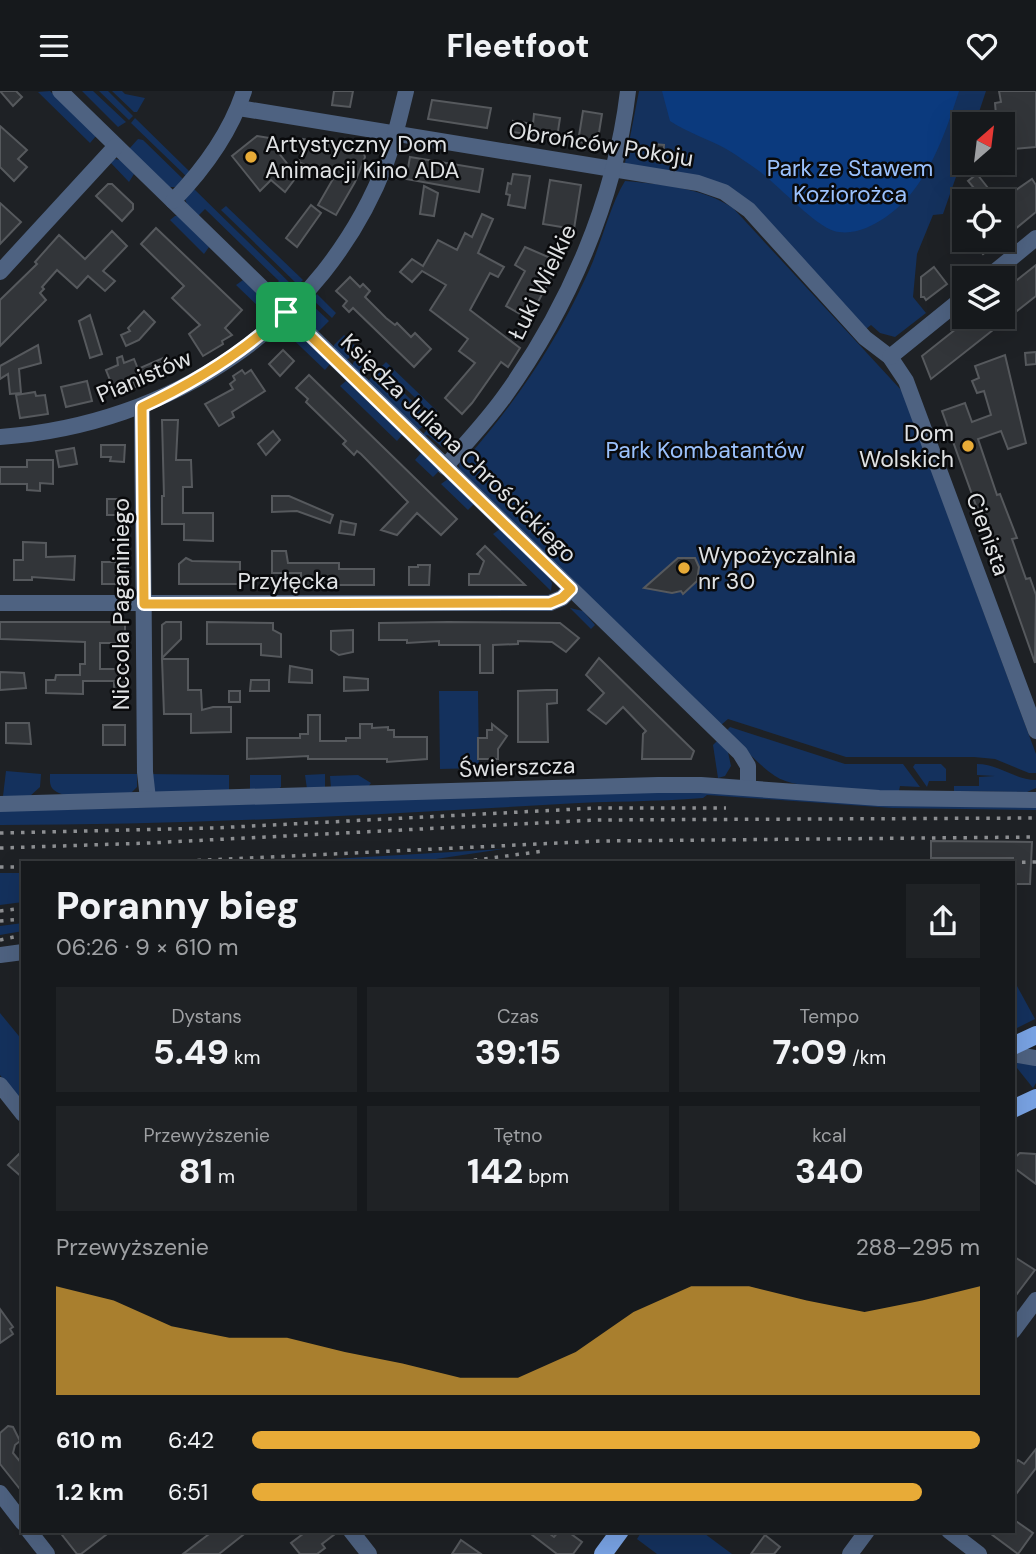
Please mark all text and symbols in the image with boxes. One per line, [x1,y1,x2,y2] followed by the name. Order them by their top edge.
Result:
[447,25,589,67] text: Fleetfoot
[35,27,73,65] icon: menu
[963,27,1001,65] icon: heart
[952,112,1015,175] north arrow
[952,112,1015,329] map controls
[506,115,696,173] street label: Obrońców Pokoju
[265,129,460,185] place label: Artystyczny Dom Animacji Kino ADA
[243,149,259,165] marker: Artystyczny Dom Animacji Kino ADA
[767,153,933,209] park label: Park ze Stawem Koziorożca
[952,189,1015,252] button: locate
[501,219,583,345] street label: Łuki Wielkie
[952,266,1015,329] button: layers
[256,282,316,342] pin
[267,293,305,331] icon: arrive
[334,327,584,569] street label: Księdza Juliana Chrościckiego
[92,343,196,409] street label: Pianistów
[859,418,954,474] place label: Dom Wolskich
[605,435,805,465] park label: Park Kombatantów
[960,438,976,454] marker: Dom Wolskich
[959,488,1017,580] street label: Cienista
[106,498,136,710] street label: Niccola Paganiniego
[698,540,856,596] place label: Wypożyczalnia nr 30
[676,560,692,576] marker: Wypożyczalnia nr 30
[237,566,339,596] street label: Przyłęcka
[458,750,576,784] street label: Świerszcza
[56,881,299,931] text: Poranny bieg
[906,884,980,958] button: share
[56,932,239,962] text: 06:26 · 9 × 610 m
[171,1004,242,1029] text: Dystans
[497,1004,539,1029] text: Czas
[799,1004,859,1029] text: Tempo
[153,1029,229,1075] text: 5.49
[475,1029,561,1075] text: 39:15
[772,1029,847,1075] text: 7:09
[229,1045,260,1070] text: km
[847,1045,886,1070] text: /km
[144,1123,270,1148] text: Przewyższenie
[493,1123,543,1148] text: Tętno
[812,1123,847,1148] text: kcal
[178,1148,213,1194] text: 81
[467,1148,523,1194] text: 142
[795,1148,864,1194] text: 340
[213,1164,235,1189] text: m
[523,1164,569,1189] text: bpm
[56,1232,209,1262] text: Przewyższenie
[856,1232,980,1262] text: 288–295 m
[56,1425,122,1455] text: 610 m
[168,1425,214,1455] text: 6:42
[56,1477,124,1507] text: 1.2 km
[168,1477,208,1507] text: 6:51

